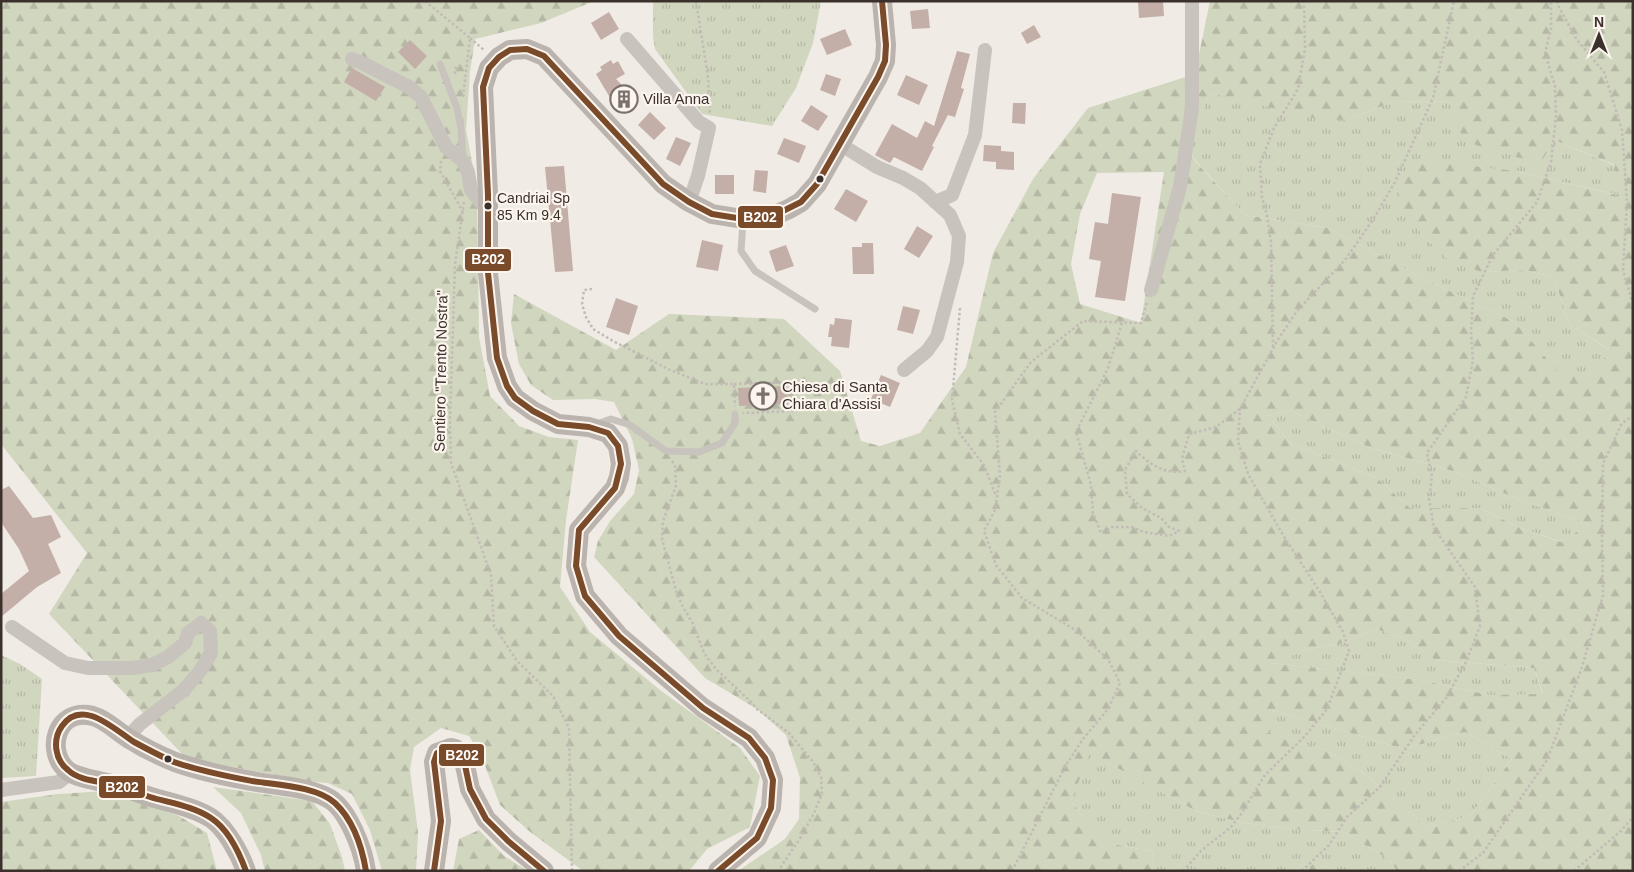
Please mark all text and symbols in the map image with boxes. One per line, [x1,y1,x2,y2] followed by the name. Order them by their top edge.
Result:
[1574,10,1624,60] north arrow
[1594,14,1604,30] text: N
[609,84,639,114] building icon: Villa Anna
[643,90,710,107] place label: Villa Anna
[815,174,825,184] unlabelled marker
[497,190,570,223] place label: Candriai Sp 85 Km 9.4
[483,201,493,211] marker: Candriai Sp 85 Km 9.4
[737,205,784,229] line badge: B202
[743,209,777,225] text: B202
[464,248,512,272] line badge: B202
[471,251,505,267] text: B202
[431,290,450,452] street label: Sentiero "Trento Nostra"
[782,378,889,412] place label: Chiesa di Santa Chiara d'Assisi
[748,381,778,411] church icon: Chiesa di Santa Chiara d'Assisi
[438,743,485,767] line badge: B202
[445,747,479,763] text: B202
[163,754,173,764] unlabelled marker
[98,775,146,799] line badge: B202
[105,779,139,795] text: B202

